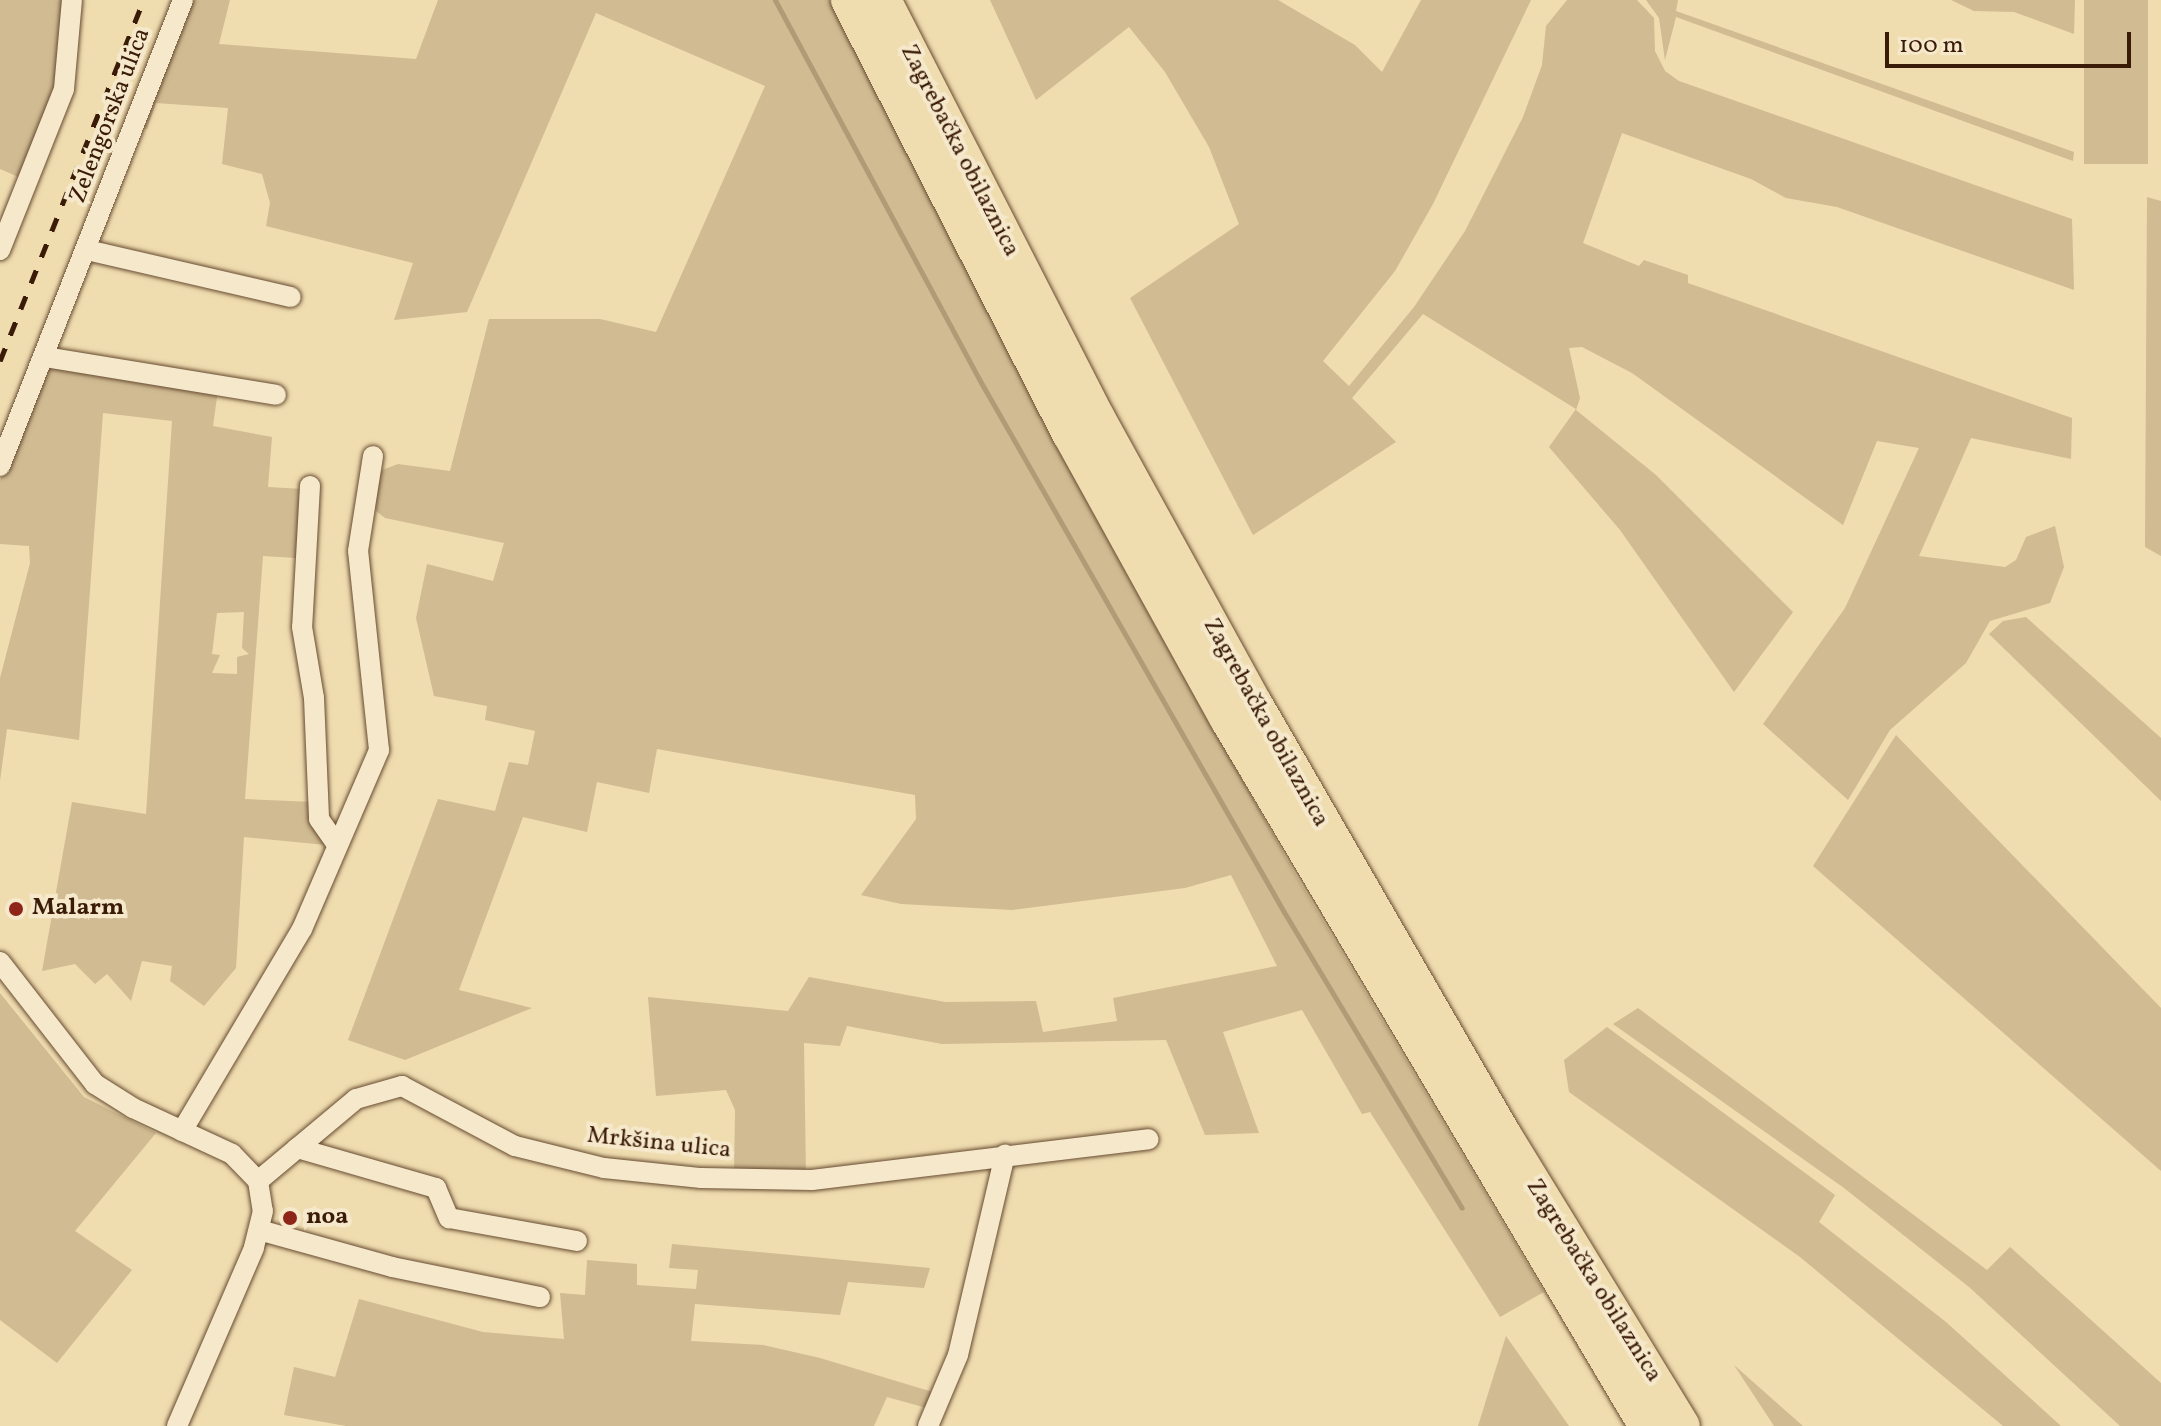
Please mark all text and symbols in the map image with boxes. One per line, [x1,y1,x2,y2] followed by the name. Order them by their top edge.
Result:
[1889,16,2135,66] scale bar
[64,24,158,208] street label: Zelengorska ulica
[1899,29,1964,63] text: 100 m
[893,40,1025,262] street label: Zagrebačka obilaznica
[1196,614,1334,832] street label: Zagrebačka obilaznica
[32,895,124,923] place label: Malarm
[7,900,25,918] marker: Malarm
[586,1122,732,1166] street label: Mrkšina ulica
[1519,1174,1667,1388] street label: Zagrebačka obilaznica
[306,1204,348,1232] place label: noa
[281,1209,299,1227] marker: noa

